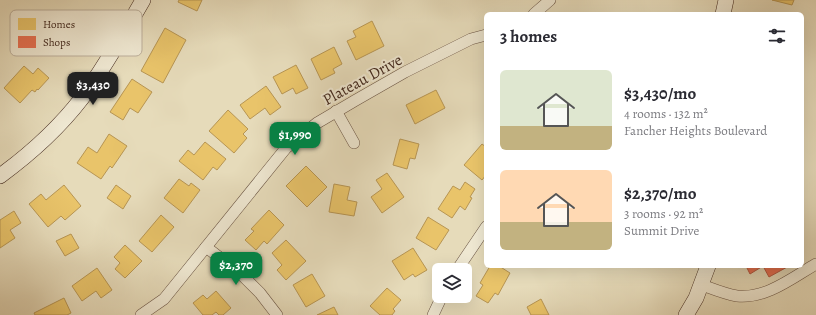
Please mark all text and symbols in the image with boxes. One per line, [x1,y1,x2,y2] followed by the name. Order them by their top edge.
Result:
[10,10,142,56] legend
[43,17,75,32] text: Homes
[500,25,557,48] text: 3 homes
[766,25,788,47] icon: filters
[43,35,70,50] text: Shops
[319,49,406,111] street label: Plateau Drive
[60,72,126,106] pin: $3,430
[76,76,110,93] text: $3,430
[624,82,696,105] text: $3,430/mo
[532,86,580,134] icon: home
[624,105,708,122] text: 4 rooms · 132 m²
[262,122,328,156] pin: $1,990
[624,122,767,139] text: Fancher Heights Boulevard
[279,126,311,143] text: $1,990
[624,182,696,205] text: $2,370/mo
[532,186,580,234] icon: home
[624,205,703,222] text: 3 rooms · 92 m²
[624,222,699,239] text: Summit Drive
[203,252,269,286] pin: $2,370
[219,256,253,273] text: $2,370
[432,263,472,303] map controls
[432,263,472,303] button: layers

